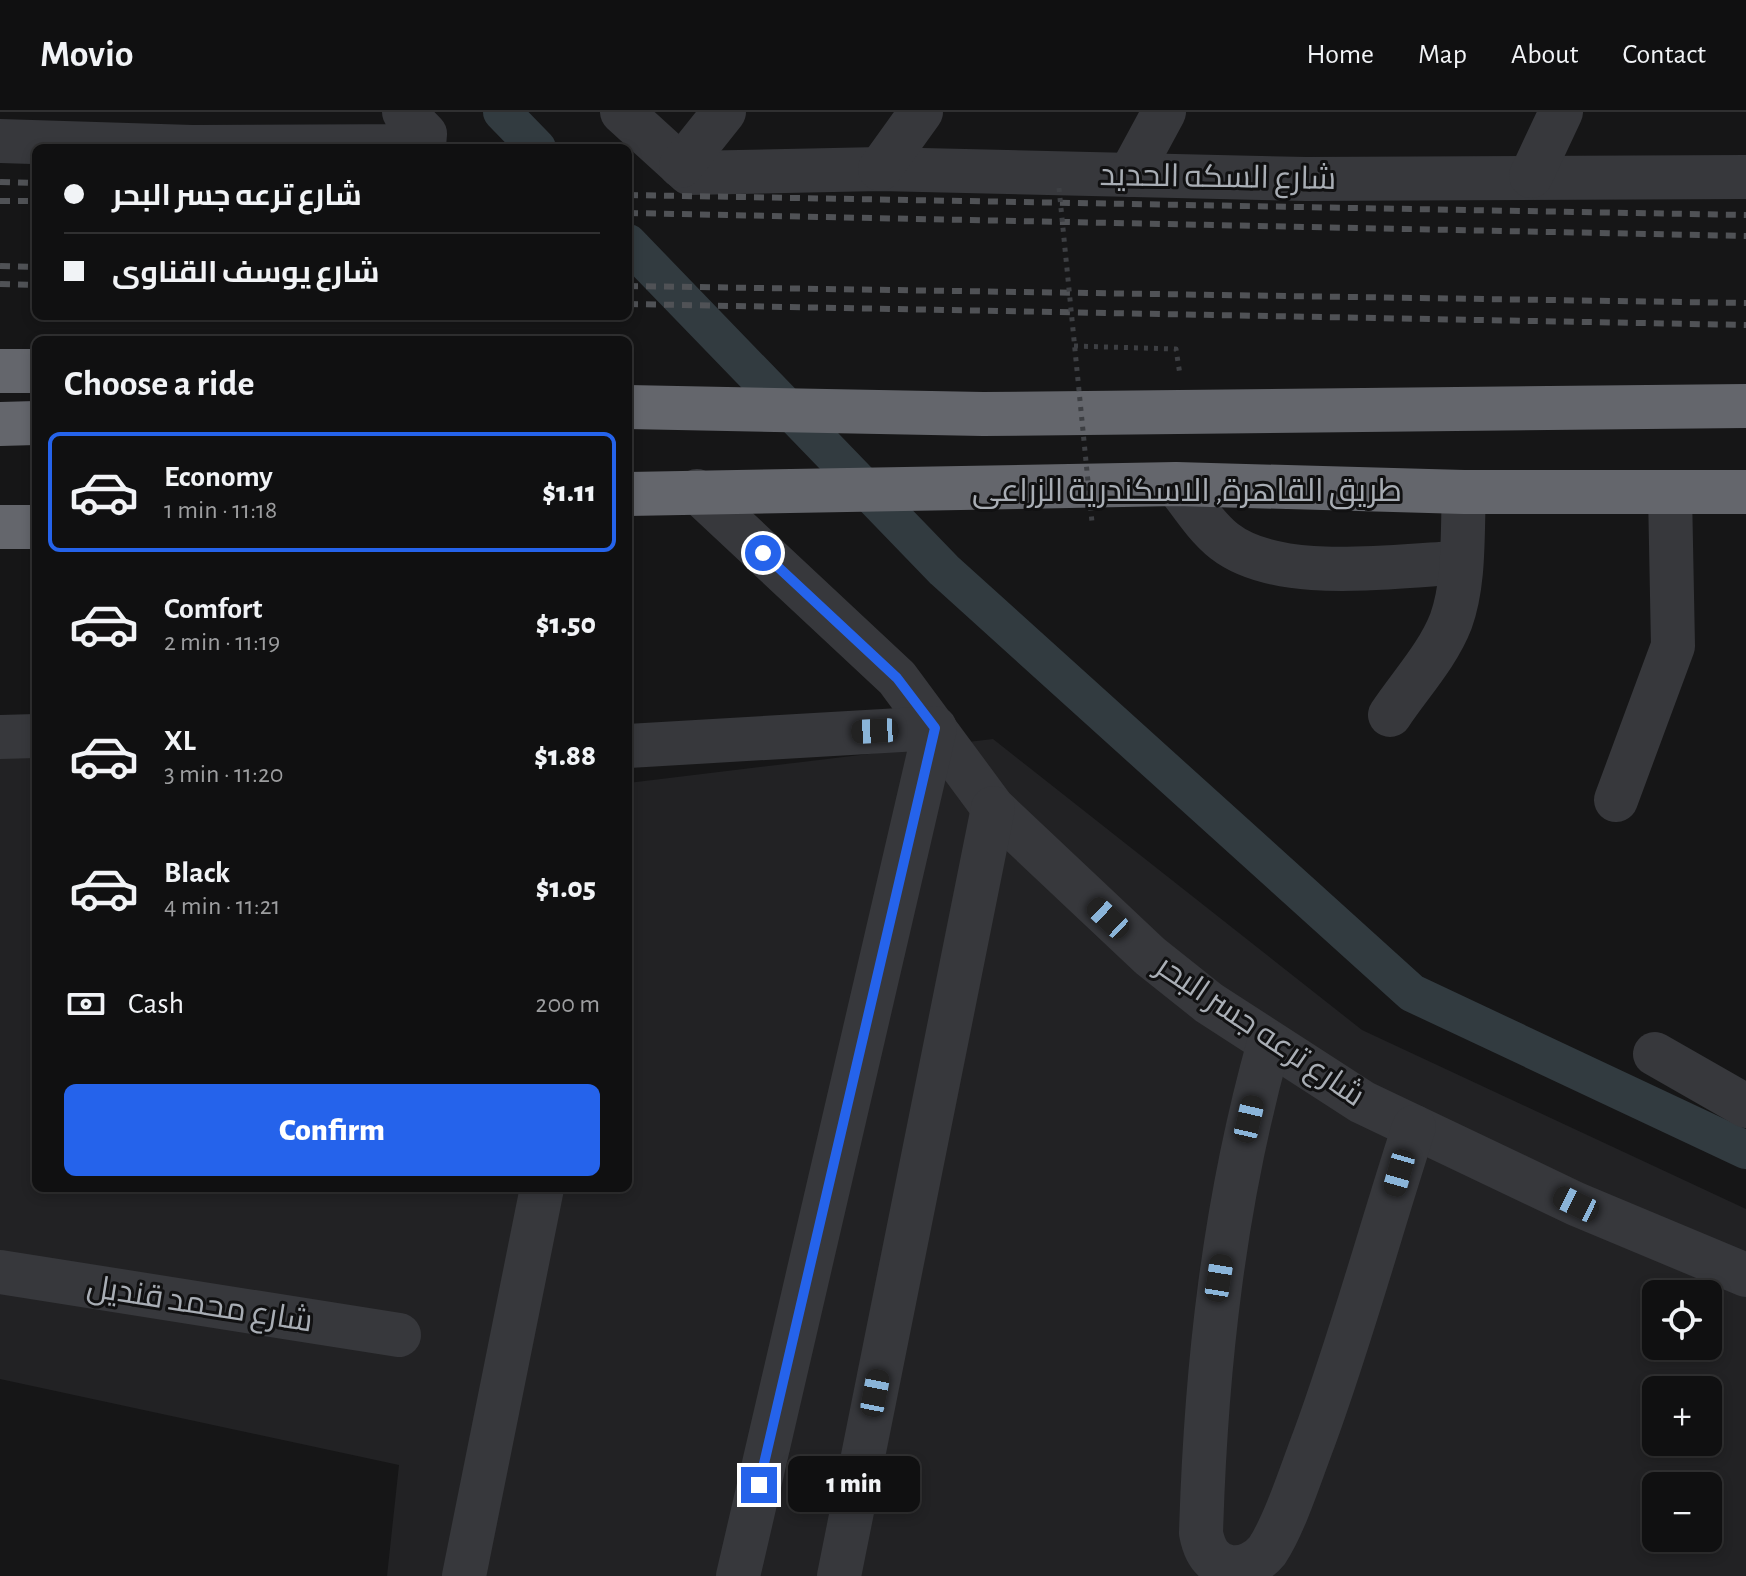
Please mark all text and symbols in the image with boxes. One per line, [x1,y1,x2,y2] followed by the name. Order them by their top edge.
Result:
[40,36,134,74] text: Movio
[1307,41,1374,69] text: Home
[1418,41,1467,69] text: Map
[1511,41,1579,69] text: About
[1623,41,1706,69] text: Contact
[1099,159,1337,200] street label: شارع السكه الحديد
[112,181,362,211] text: شارع ترعه جسر البحر
[112,258,380,288] text: شارع يوسف القناوى
[64,366,254,402] text: Choose a ride
[68,456,140,528] icon: car
[164,462,273,492] text: Economy
[972,475,1402,510] street label: طريق القاهرة, الاسكندرية الزراعى
[542,477,596,507] text: $1.11
[164,497,277,523] text: 1 min · 11:18
[745,535,781,571] route start
[68,588,140,660] icon: car
[164,594,263,624] text: Comfort
[536,609,596,639] text: $1.50
[164,629,280,655] text: 2 min · 11:19
[850,718,900,744] car
[68,720,140,792] icon: car
[164,726,196,756] text: XL
[534,741,596,771] text: $1.88
[164,761,283,787] text: 3 min · 11:20
[68,852,140,924] icon: car
[164,858,230,888] text: Black
[536,873,596,903] text: $1.05
[164,893,280,919] text: 4 min · 11:21
[1082,893,1134,943] car
[1146,948,1370,1116] street label: شارع ترعه جسر البحر
[64,982,108,1026] icon: cash
[128,989,184,1019] text: Cash
[536,991,600,1017] text: 200 m
[64,1084,600,1176] button: Confirm
[1232,1093,1266,1145] car
[1381,1147,1417,1199] car
[1549,1183,1603,1225] car
[1203,1252,1235,1304] car
[84,1270,315,1343] street label: شارع محمد قنديل
[1642,1280,1722,1552] map controls
[1642,1280,1722,1360] button: locate
[859,1367,891,1419] car
[1642,1376,1722,1456] button: +
[787,1457,919,1513] callout: 1 min
[741,1467,777,1503] route end
[826,1471,882,1497] text: 1 min
[1642,1472,1722,1552] button: −

